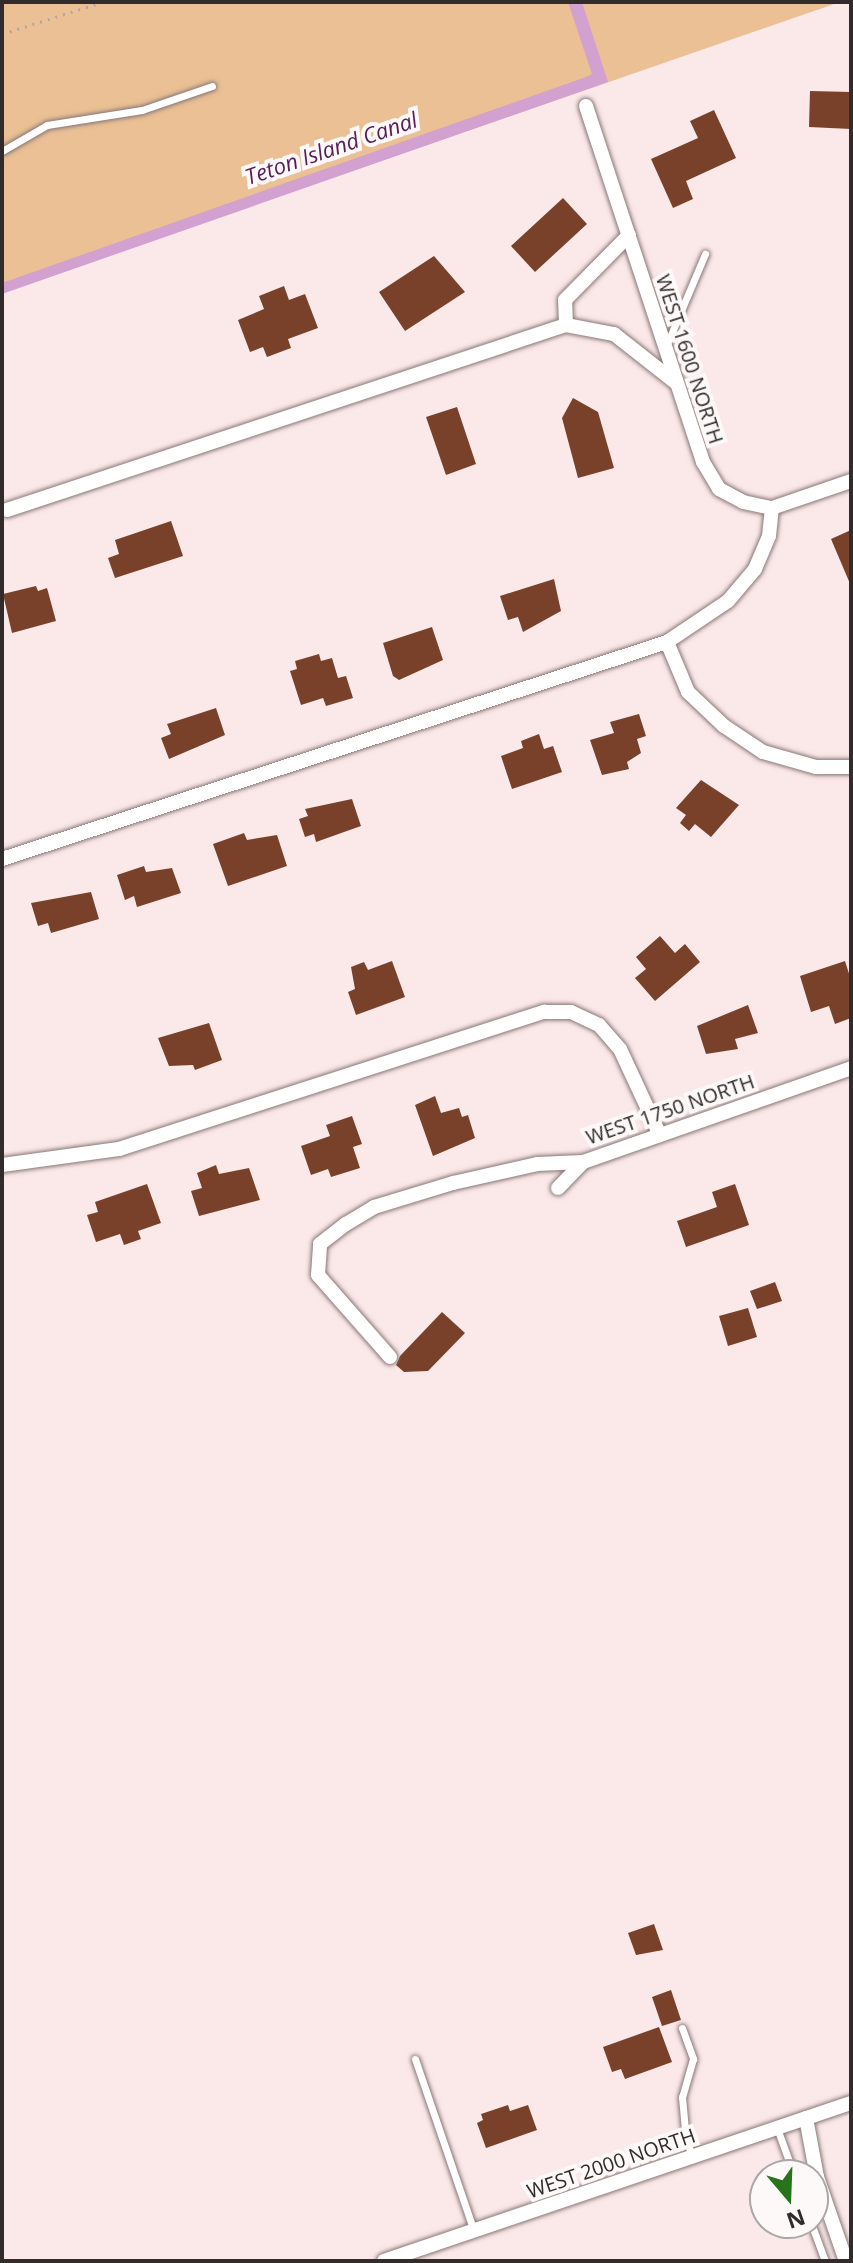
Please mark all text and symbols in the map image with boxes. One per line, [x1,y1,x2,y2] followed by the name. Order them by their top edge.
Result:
[241,106,421,190] water label: Teton Island Canal
[651,271,729,447] street label: WEST 1600 NORTH
[583,1069,757,1149] street label: WEST 1750 NORTH
[524,2123,698,2203] street label: WEST 2000 NORTH
[749,2159,829,2239] north arrow
[783,2203,810,2237] text: N

